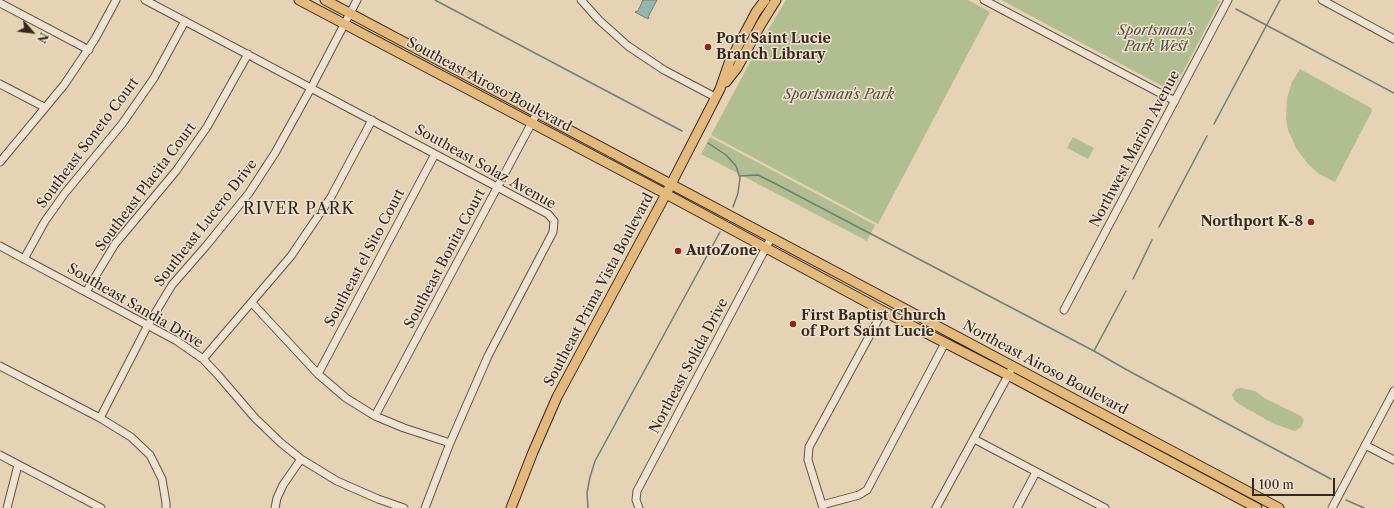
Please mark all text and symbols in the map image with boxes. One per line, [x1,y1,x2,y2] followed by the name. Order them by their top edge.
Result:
[12,12,52,52] north arrow
[1118,23,1194,56] park label: Sportsman's Park West
[34,30,51,45] text: N
[716,31,831,64] place label: Port Saint Lucie Branch Library
[404,34,574,136] street label: Southeast Airoso Boulevard
[703,42,713,52] marker: Port Saint Lucie Branch Library
[1086,68,1184,230] street label: Northwest Marion Avenue
[33,74,143,212] street label: Southeast Soneto Court
[784,87,894,103] park label: Sportsman's Park
[92,119,200,255] street label: Southeast Placita Court
[412,121,558,213] street label: Southeast Solaz Avenue
[151,156,261,290] street label: Southeast Lucero Drive
[322,186,408,330] street label: Southeast el Sito Court
[401,186,489,332] street label: Southeast Bonita Court
[541,190,657,390] street label: Southeast Prima Vista Boulevard
[243,199,355,219] district label: RIVER PARK
[1200,214,1303,230] place label: Northport K-8
[1306,217,1316,227] marker: Northport K-8
[686,243,757,259] place label: AutoZone
[673,246,683,256] marker: AutoZone
[64,260,206,352] street label: Southeast Sandia Drive
[646,296,732,436] street label: Northeast Solida Drive
[801,308,946,340] place label: First Baptist Church of Port Saint Lucie
[960,317,1130,419] street label: Northeast Airoso Boulevard
[788,319,798,329] marker: First Baptist Church of Port Saint Lucie
[1254,470,1337,496] scale bar
[1259,477,1294,492] text: 100 m

